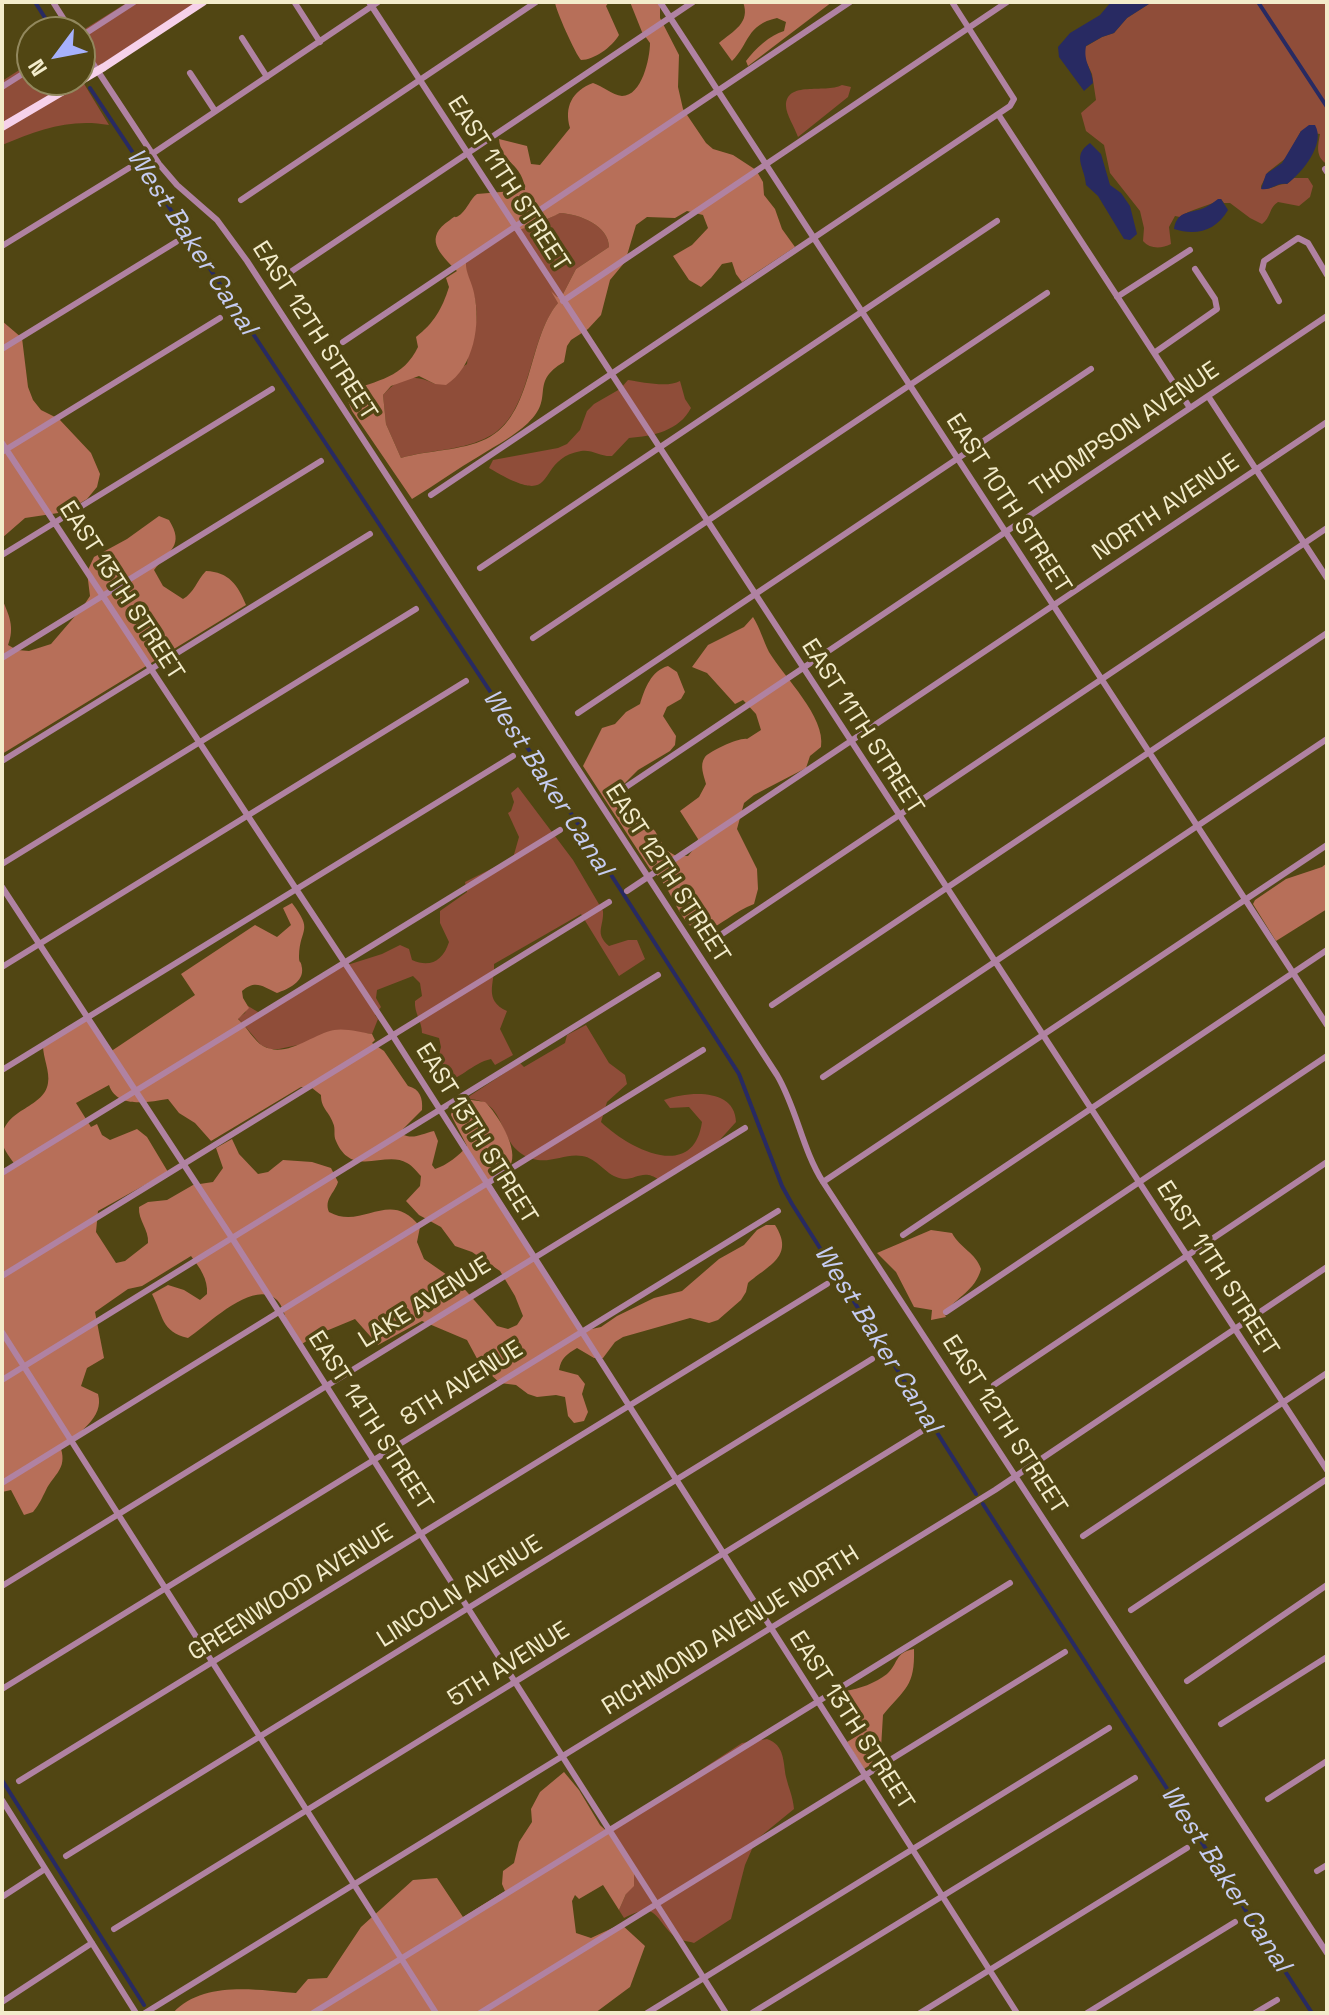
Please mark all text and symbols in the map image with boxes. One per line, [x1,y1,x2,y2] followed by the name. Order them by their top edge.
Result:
[16,16,96,96] north arrow
[22,54,53,81] text: N
[441,91,575,277] street label: EAST 11TH STREET
[119,143,263,341] water label: West Baker Canal
[245,236,383,426] street label: EAST 12TH STREET
[1025,356,1225,504] street label: THOMPSON AVENUE
[939,409,1077,599] street label: EAST 10TH STREET
[1087,448,1245,568] street label: NORTH AVENUE
[52,496,190,686] street label: EAST 13TH STREET
[795,634,929,820] street label: EAST 11TH STREET
[475,684,619,882] water label: West Baker Canal
[598,779,736,969] street label: EAST 12TH STREET
[409,1038,543,1230] street label: EAST 13TH STREET
[1150,1176,1284,1362] street label: EAST 11TH STREET
[807,1239,947,1439] water label: West Baker Canal
[354,1251,496,1355] street label: LAKE AVENUE
[301,1326,439,1516] street label: EAST 14TH STREET
[935,1330,1073,1520] street label: EAST 12TH STREET
[396,1335,528,1433] street label: 8TH AVENUE
[183,1518,399,1668] street label: GREENWOOD AVENUE
[372,1530,548,1654] street label: LINCOLN AVENUE
[597,1540,865,1722] street label: RICHMOND AVENUE NORTH
[443,1616,575,1714] street label: 5TH AVENUE
[782,1626,920,1816] street label: EAST 13TH STREET
[1153,1780,1297,1978] water label: West Baker Canal

